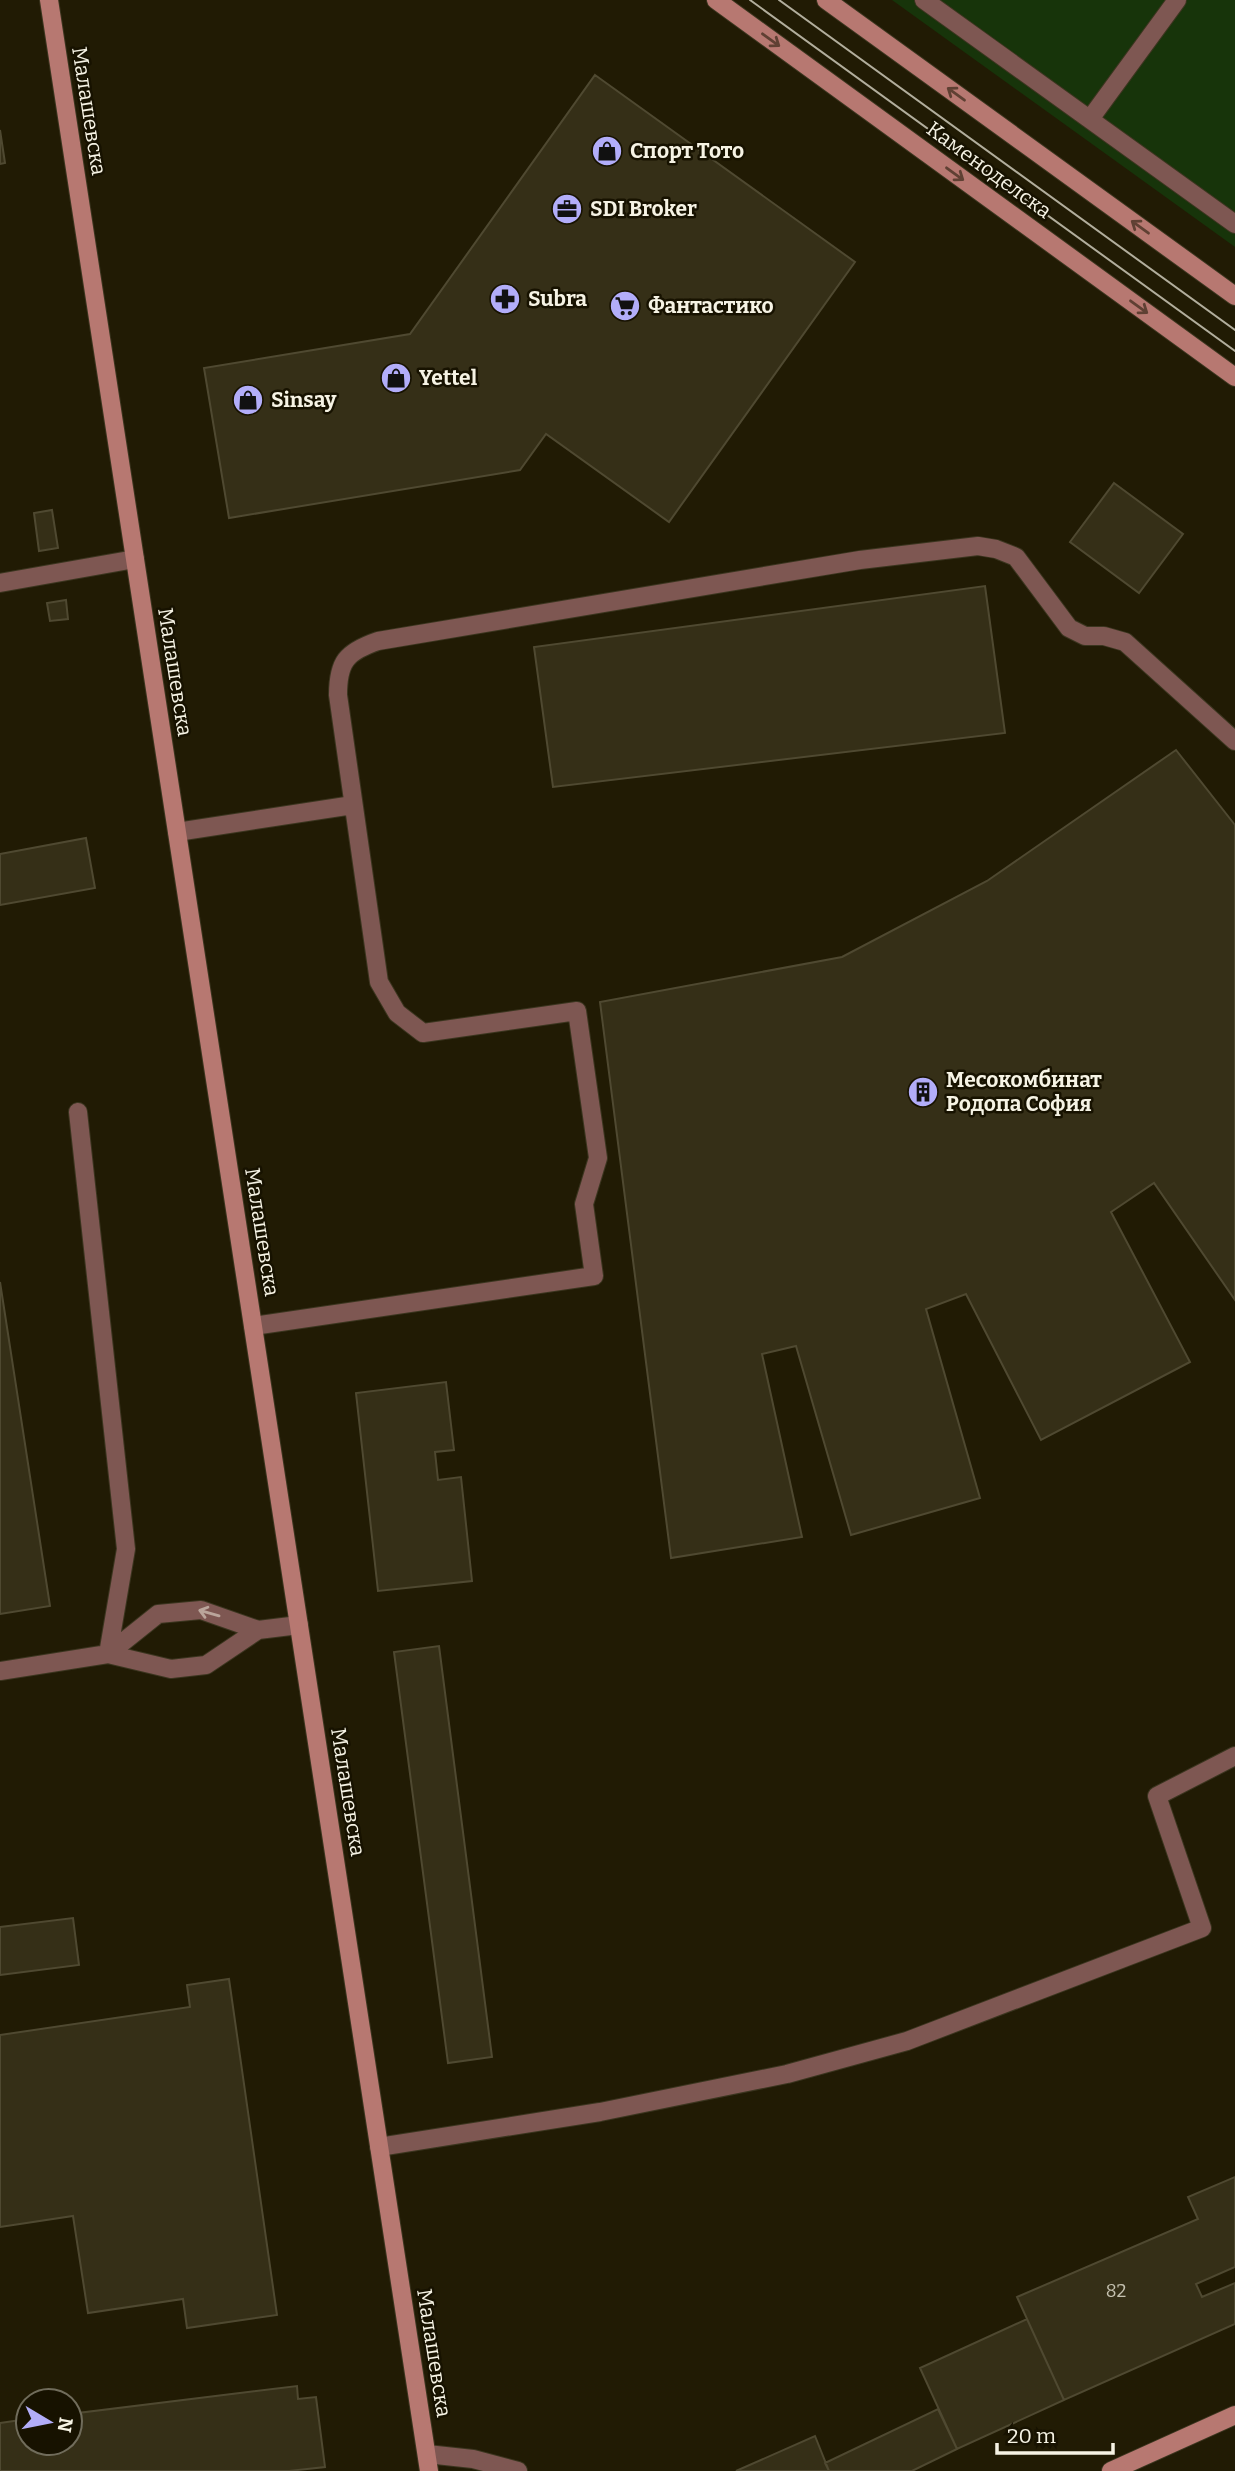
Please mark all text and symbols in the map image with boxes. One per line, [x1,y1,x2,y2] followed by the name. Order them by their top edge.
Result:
[761,33,780,47] one-way arrow
[66,45,112,178] street label: Малашевска
[947,87,966,101] one-way arrow
[921,116,1057,224] street label: Каменоделска
[590,134,624,168] shop icon: Спорт Тото
[630,138,744,164] place label: Спорт Тото
[945,166,964,181] one-way arrow
[550,192,584,226] office icon: SDI Broker
[590,196,697,222] place label: SDI Broker
[1131,220,1150,234] one-way arrow
[488,282,522,316] pharmacy icon: Subra
[528,286,587,312] place label: Subra
[608,289,642,323] supermarket icon: Фантастико
[648,293,774,319] place label: Фантастико
[1129,300,1148,314] one-way arrow
[379,361,413,395] shop icon: Yettel
[419,365,478,391] place label: Yettel
[231,383,265,417] shop icon: Sinsay
[271,387,337,413] place label: Sinsay
[152,606,198,739] street label: Малашевска
[946,1067,1102,1117] place label: Месокомбинат Родопа София
[906,1075,940,1109] building icon: Месокомбинат Родопа София
[239,1166,285,1299] street label: Малашевска
[198,1606,221,1619] one-way arrow
[325,1726,371,1859] street label: Малашевска
[1106,2280,1126,2302] house number: 82
[411,2287,457,2420] street label: Малашевска
[14,2387,84,2457] north arrow
[997,2412,1112,2456] scale bar
[53,2416,78,2434] text: N
[1007,2423,1056,2449] text: 20 m

